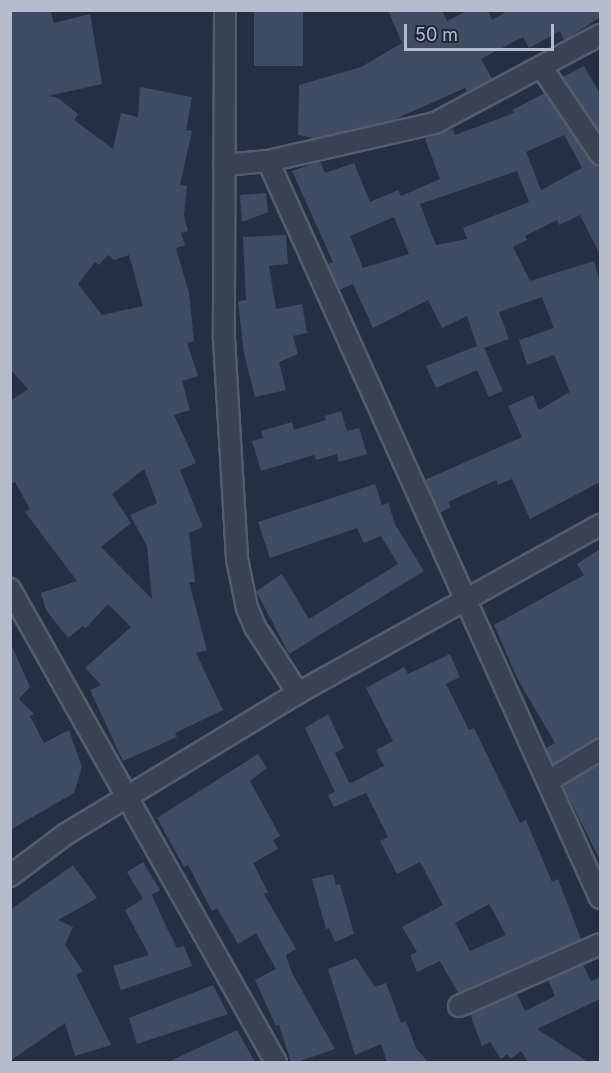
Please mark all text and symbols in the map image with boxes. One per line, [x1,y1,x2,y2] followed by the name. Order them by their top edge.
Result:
[407,12,557,50] scale bar
[415,24,458,45] text: 50 m

